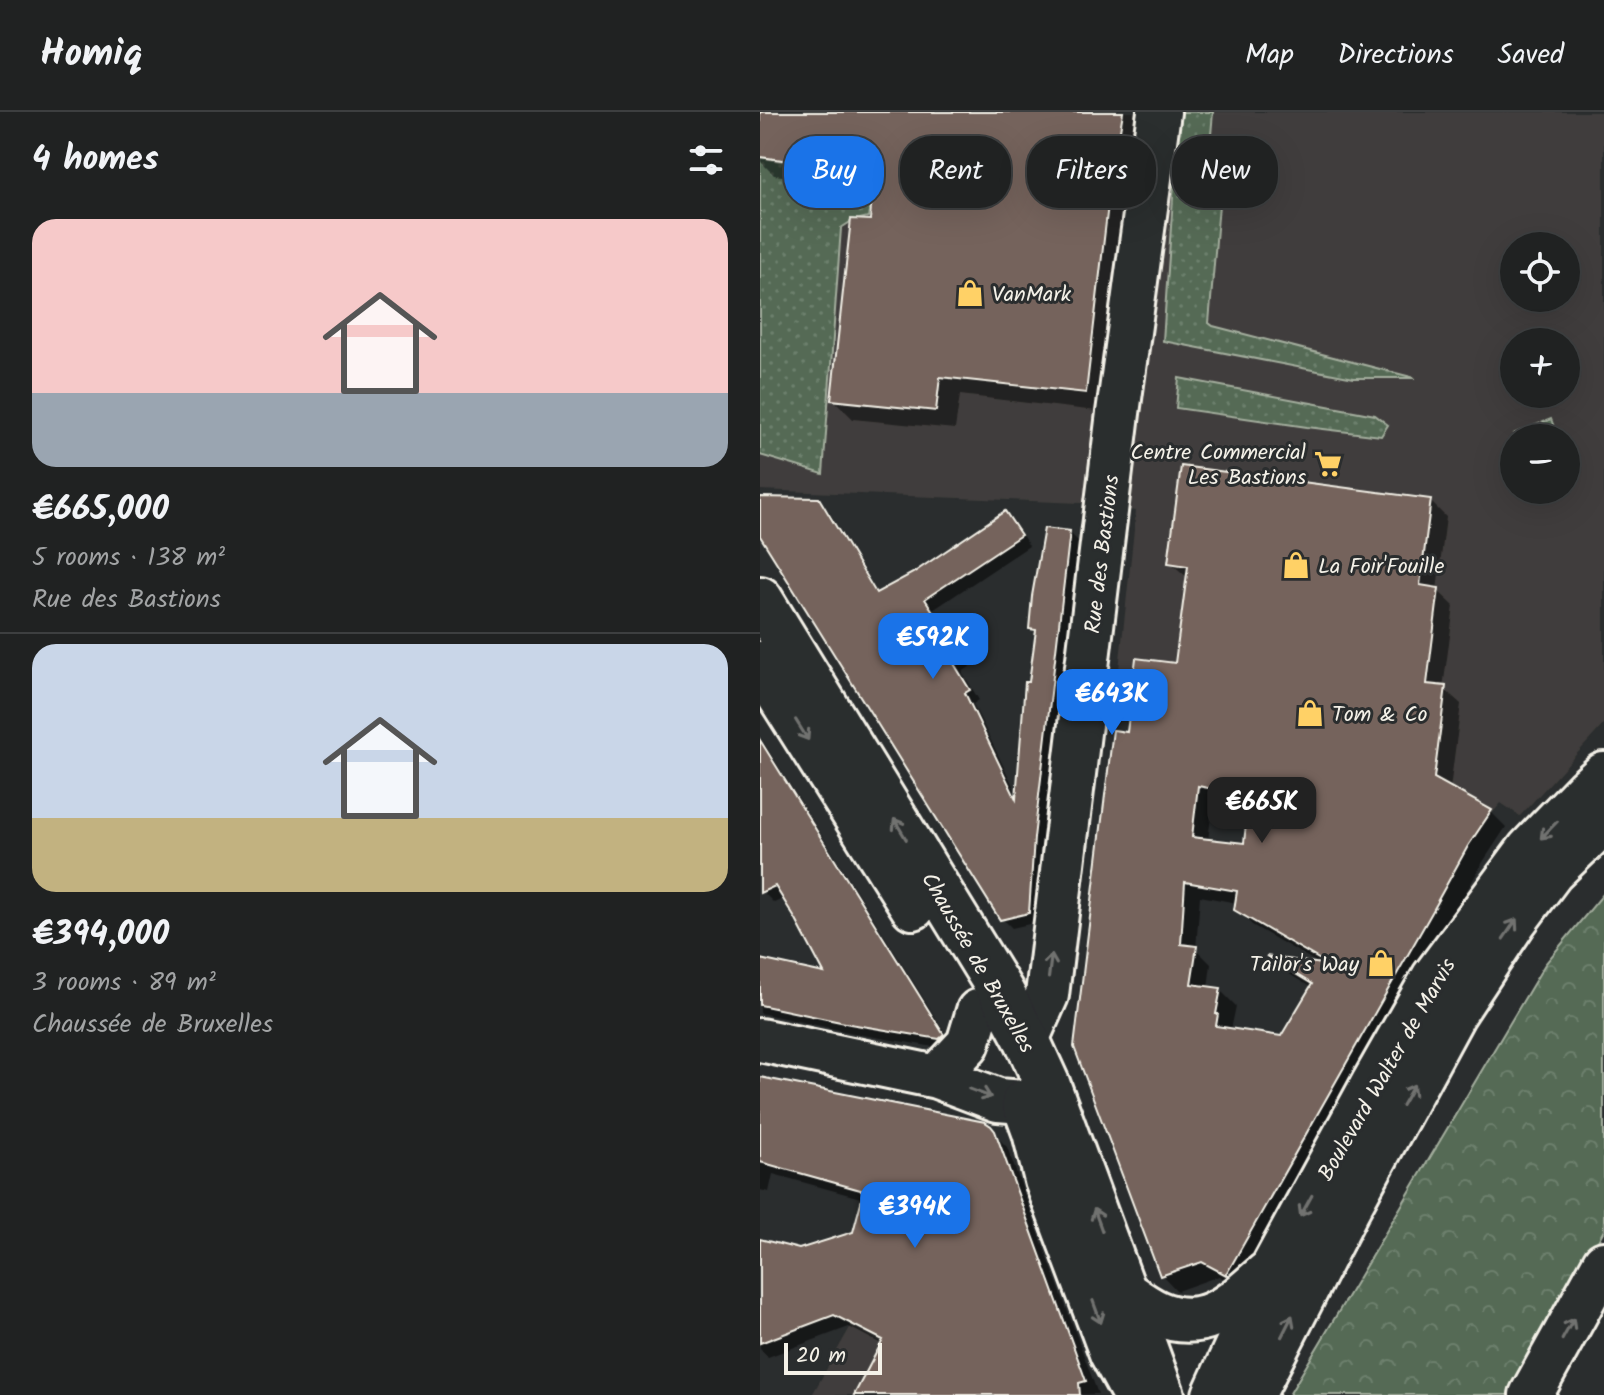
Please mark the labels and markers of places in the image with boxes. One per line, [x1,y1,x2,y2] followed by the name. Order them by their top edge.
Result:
[955,278,985,308] shop icon: VanMark
[992,278,1072,313] place label: VanMark
[1131,436,1307,496] place label: Centre Commercial Les Bastions
[1313,449,1343,479] supermarket icon: Centre Commercial Les Bastions
[1281,550,1311,580] shop icon: La Foir'Fouille
[1318,550,1444,585] place label: La Foir'Fouille
[877,613,989,681] pin: €592K
[1056,669,1168,737] pin: €643K
[1295,698,1325,728] shop icon: Tom & Co
[1332,698,1428,733] place label: Tom & Co
[1206,777,1318,845] pin: €665K
[1250,948,1360,983] place label: Tailor's Way
[1366,948,1396,978] shop icon: Tailor's Way
[859,1182,971,1250] pin: €394K

